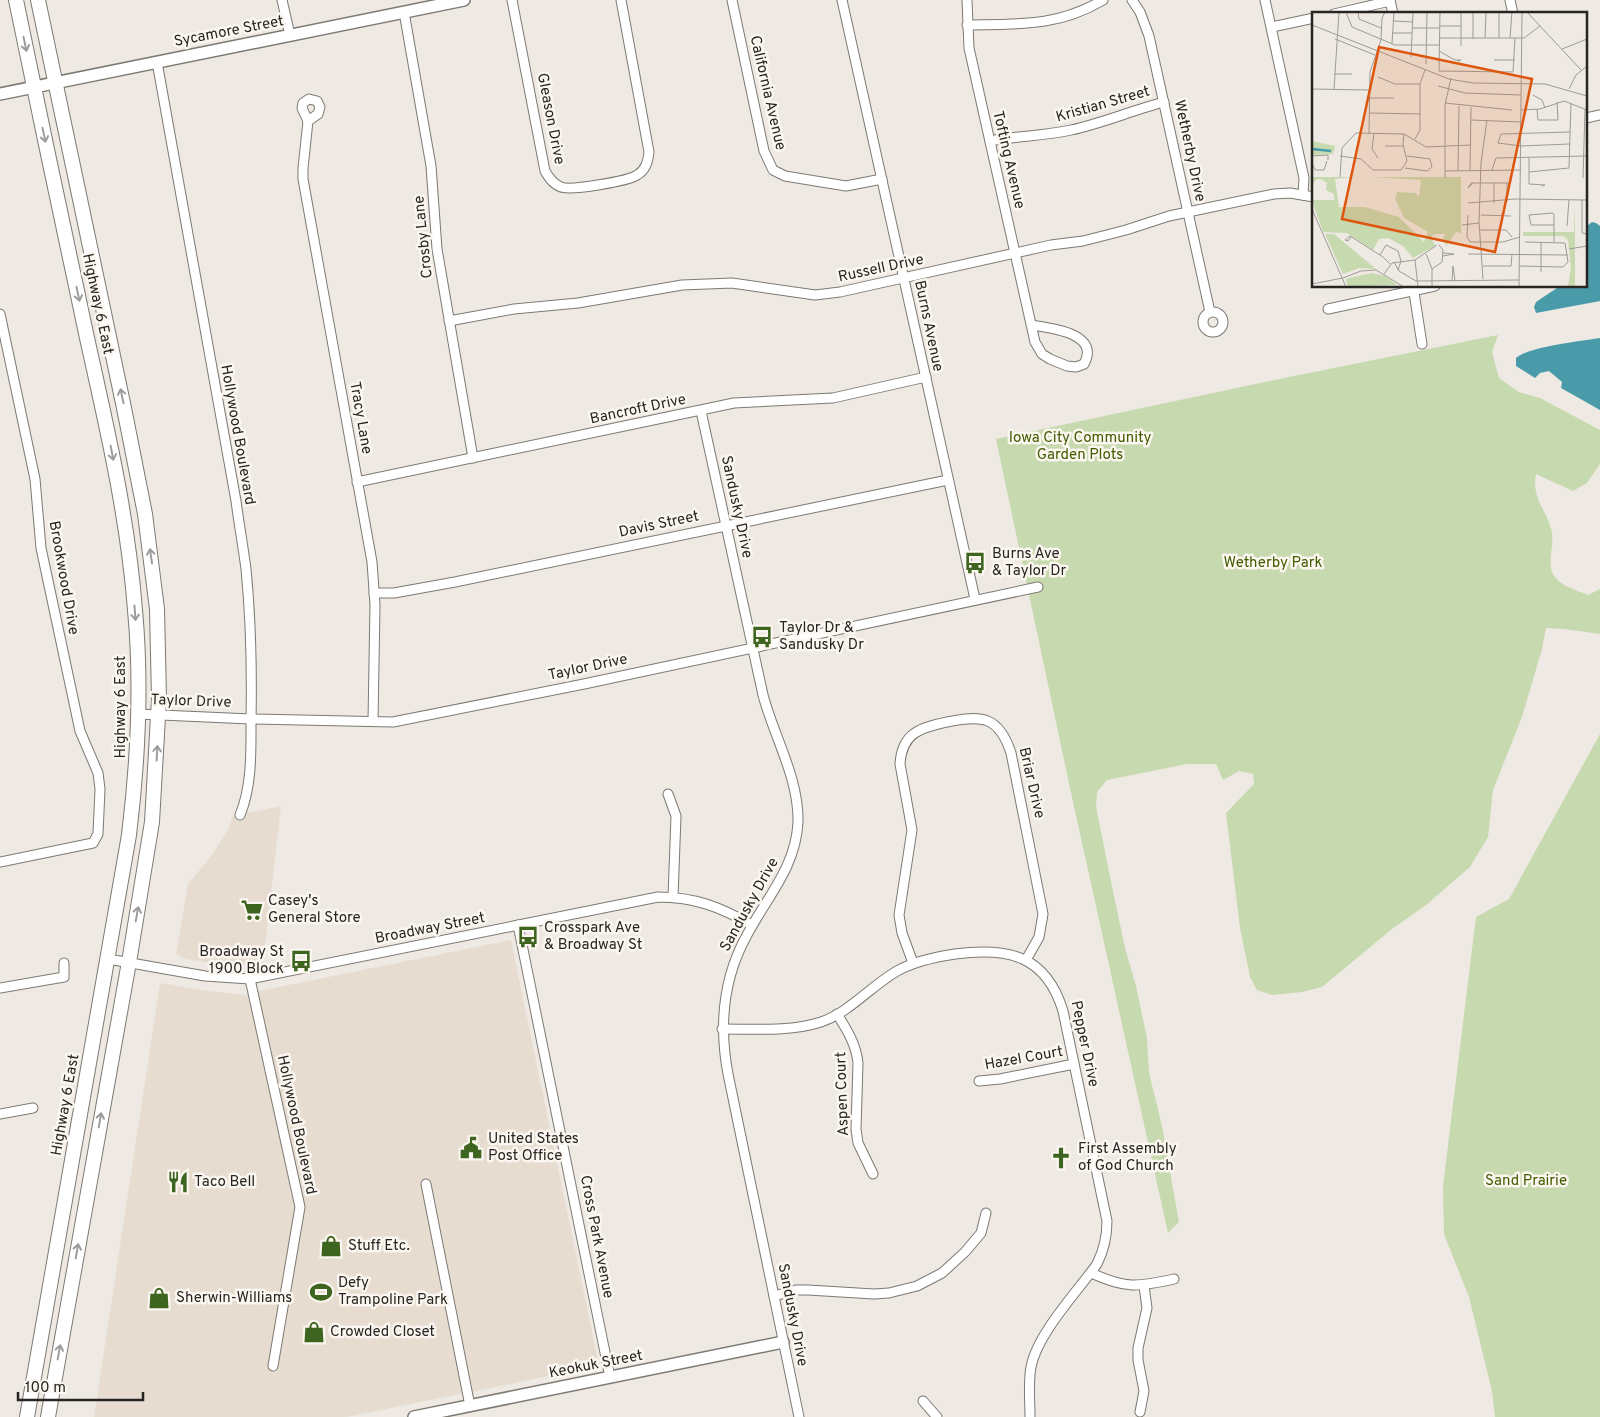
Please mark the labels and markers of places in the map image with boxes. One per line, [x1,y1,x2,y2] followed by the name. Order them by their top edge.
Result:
[992,545,1067,581] place label: Burns Ave & Taylor Dr
[962,550,988,576] bus stop icon: Burns Ave & Taylor Dr
[779,619,864,655] place label: Taylor Dr & Sandusky Dr
[749,624,775,650] bus stop icon: Taylor Dr & Sandusky Dr
[268,892,361,928] place label: Casey's General Store
[239,897,265,923] supermarket icon: Casey's General Store
[544,919,643,955] place label: Crosspark Ave & Broadway St
[515,924,541,950] bus stop icon: Crosspark Ave & Broadway St
[199,943,284,979] place label: Broadway St 1900 Block
[288,948,314,974] bus stop icon: Broadway St 1900 Block
[488,1130,579,1166] place label: United States Post Office
[458,1135,484,1161] public building icon: United States Post Office
[1078,1140,1177,1176] place label: First Assembly of God Church
[1048,1145,1074,1171] church icon: First Assembly of God Church
[165,1169,191,1195] restaurant icon: Taco Bell
[194,1173,255,1192] place label: Taco Bell
[318,1233,344,1259] shop icon: Stuff Etc.
[348,1237,410,1256] place label: Stuff Etc.
[338,1274,448,1310] place label: Defy Trampoline Park
[308,1279,334,1305] sports icon: Defy Trampoline Park
[146,1285,172,1311] shop icon: Sherwin-Williams
[176,1289,292,1308] place label: Sherwin-Williams
[301,1319,327,1345] shop icon: Crowded Closet
[330,1323,435,1342] place label: Crowded Closet

